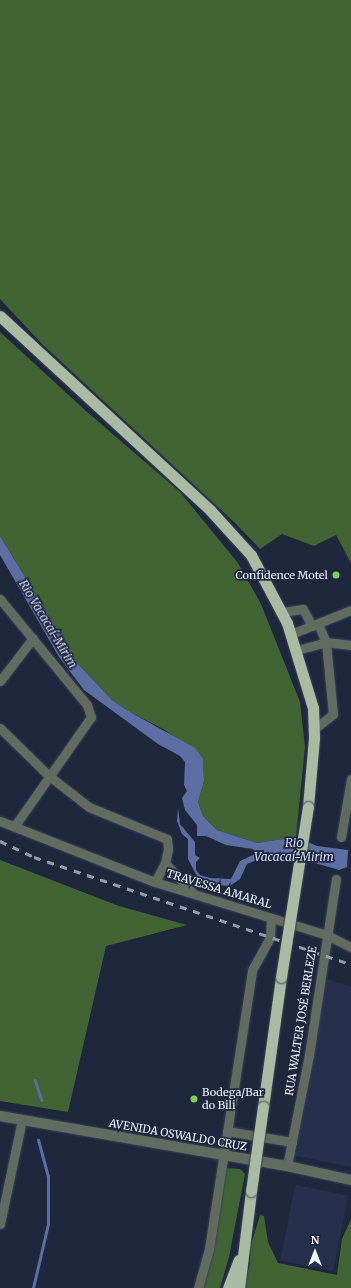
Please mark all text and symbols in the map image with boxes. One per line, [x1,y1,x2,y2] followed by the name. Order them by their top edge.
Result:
[235,568,328,582] place label: Confidence Motel
[331,570,341,580] marker: Confidence Motel
[16,577,80,671] water label: Rio Vacacaí-Mirim
[254,836,334,864] water label: Rio Vacacaí-Mirim
[165,867,273,911] street label: TRAVESSA AMARAL
[283,945,319,1097] street label: RUA WALTER JOSÉ BERLEZE
[202,1086,264,1112] place label: Bodega/Bar do Bili
[189,1094,199,1104] marker: Bodega/Bar do Bili
[108,1116,248,1154] street label: AVENIDA OSWALDO CRUZ
[295,1232,335,1272] north arrow
[311,1233,319,1247] text: N

